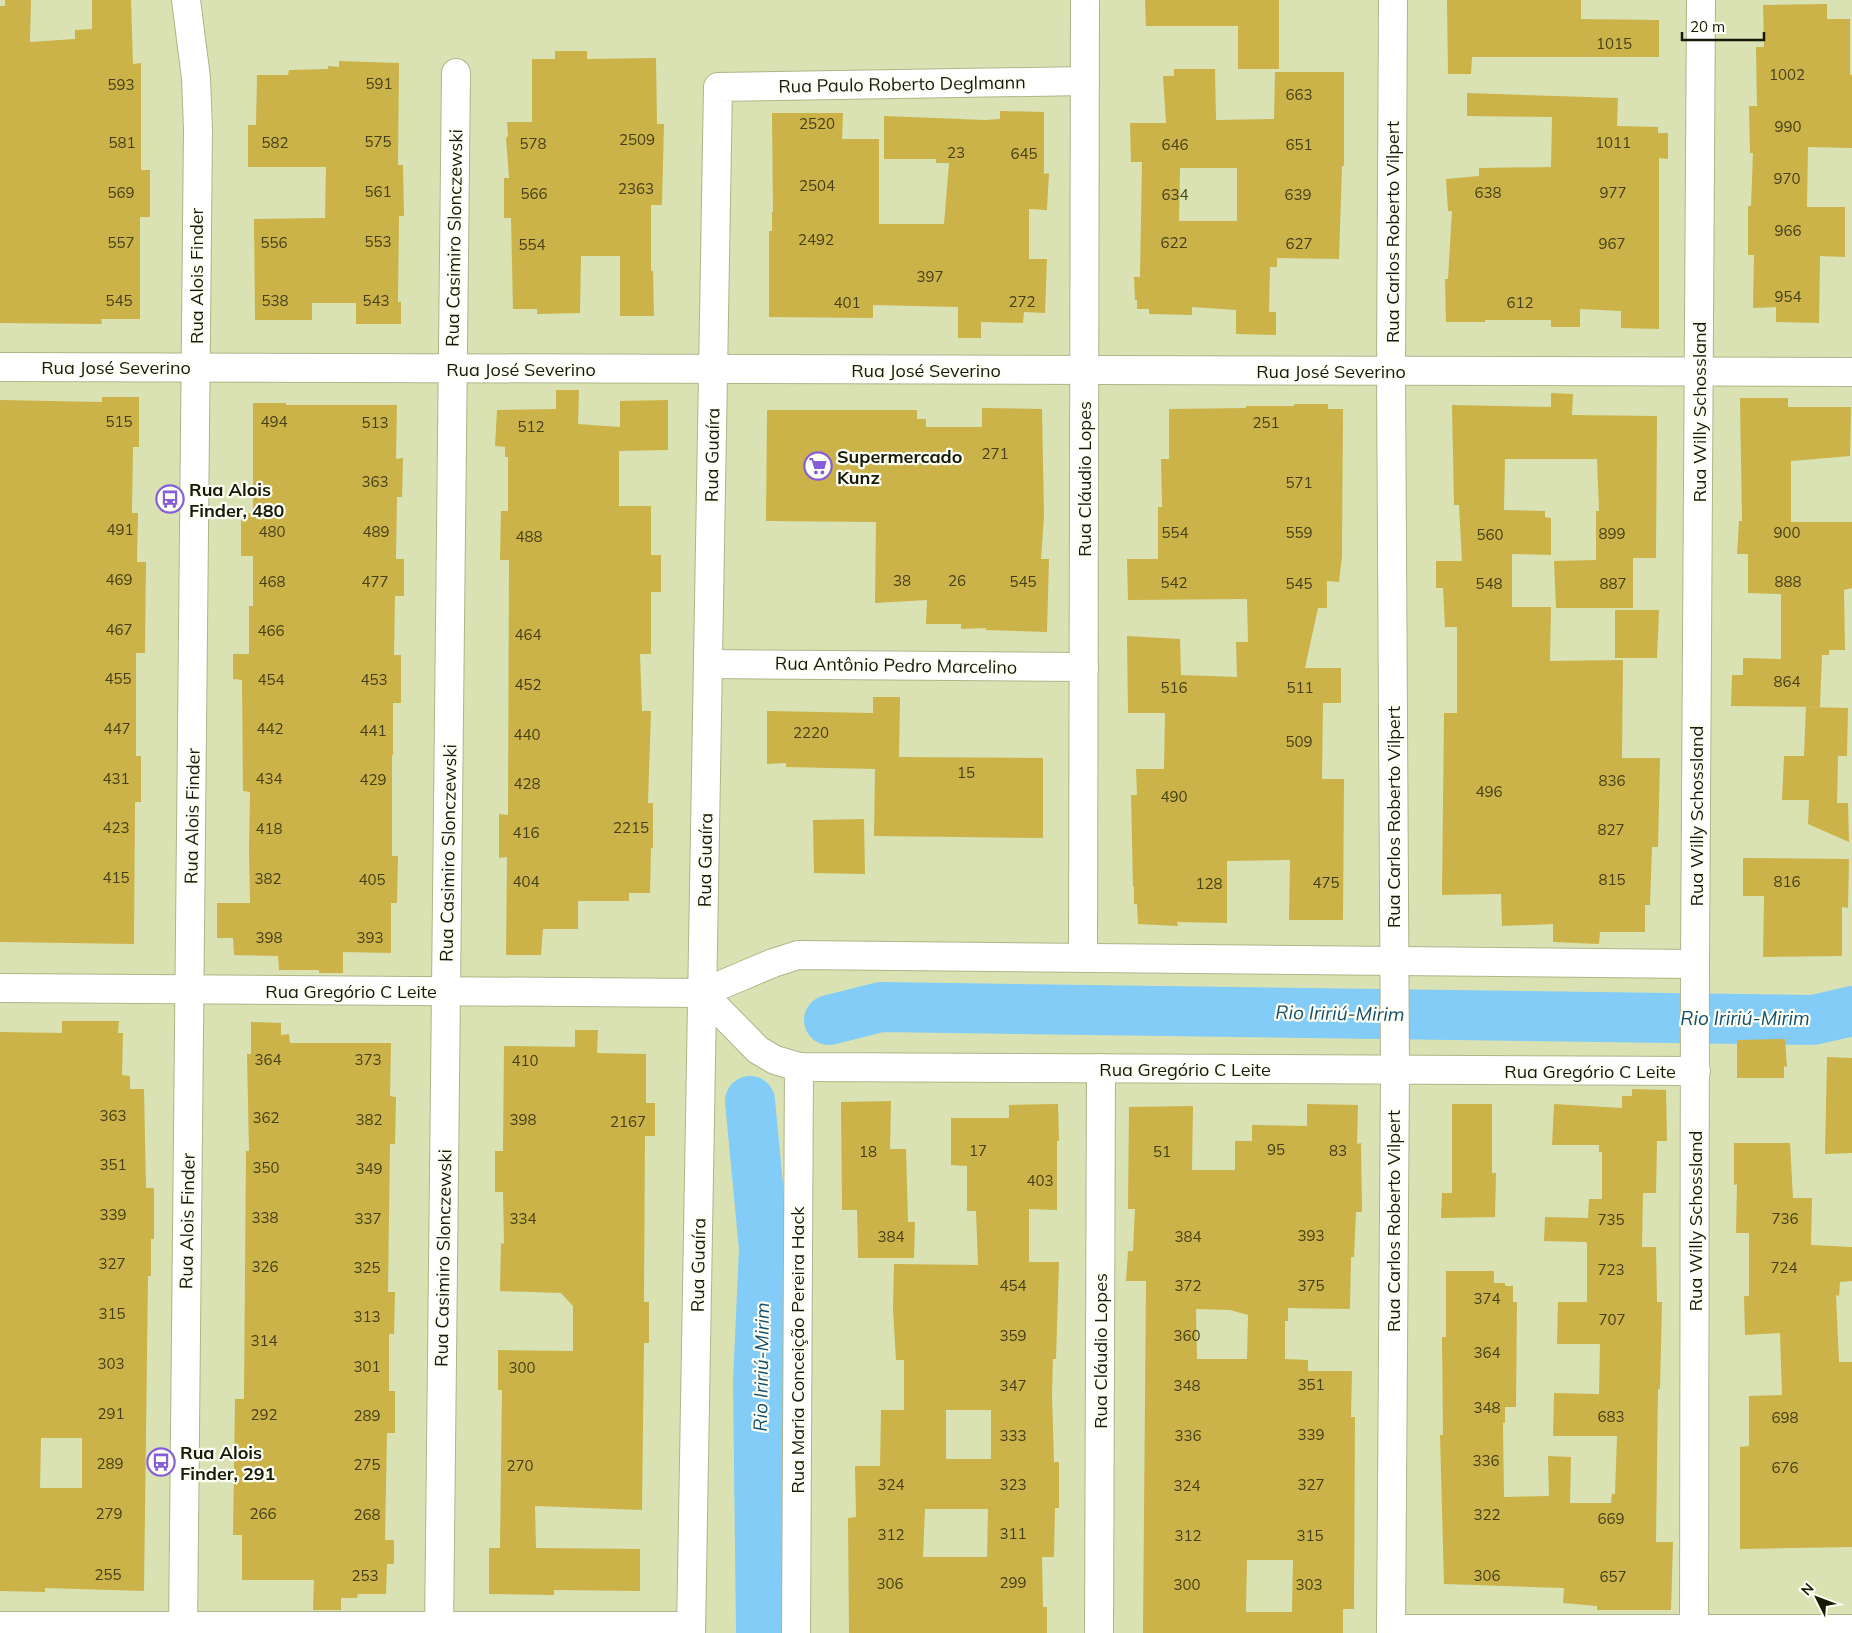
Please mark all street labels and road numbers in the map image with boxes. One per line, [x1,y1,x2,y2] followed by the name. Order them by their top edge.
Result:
[778,70,1026,98] street label: Rua Paulo Roberto Deglmann
[1381,121,1404,343] street label: Rua Carlos Roberto Vilpert
[441,129,467,347] street label: Rua Casimiro Slonczewski
[185,207,208,344] street label: Rua Alois Finder
[1688,322,1711,502] street label: Rua Willy Schossland
[41,356,191,379] street label: Rua José Severino
[446,358,596,381] street label: Rua José Severino
[851,359,1001,382] street label: Rua José Severino
[1256,360,1406,383] street label: Rua José Severino
[1073,401,1096,557] street label: Rua Cláudio Lopes
[700,408,724,502] street label: Rua Guaíra
[775,651,1017,679] street label: Rua Antônio Pedro Marcelino
[1382,706,1405,928] street label: Rua Carlos Roberto Vilpert
[1685,726,1708,906] street label: Rua Willy Schossland
[435,744,461,962] street label: Rua Casimiro Slonczewski
[179,747,205,884] street label: Rua Alois Finder
[693,813,717,907] street label: Rua Guaíra
[265,980,437,1003] street label: Rua Gregório C Leite
[1099,1058,1271,1081] street label: Rua Gregório C Leite
[1504,1060,1676,1083] street label: Rua Gregório C Leite
[1382,1110,1405,1332] street label: Rua Carlos Roberto Vilpert
[1684,1131,1707,1311] street label: Rua Willy Schossland
[430,1149,456,1367] street label: Rua Casimiro Slonczewski
[174,1152,200,1289] street label: Rua Alois Finder
[786,1206,809,1494] street label: Rua Maria Conceição Pereira Hack
[686,1218,710,1312] street label: Rua Guaíra
[1089,1273,1112,1429] street label: Rua Cláudio Lopes

